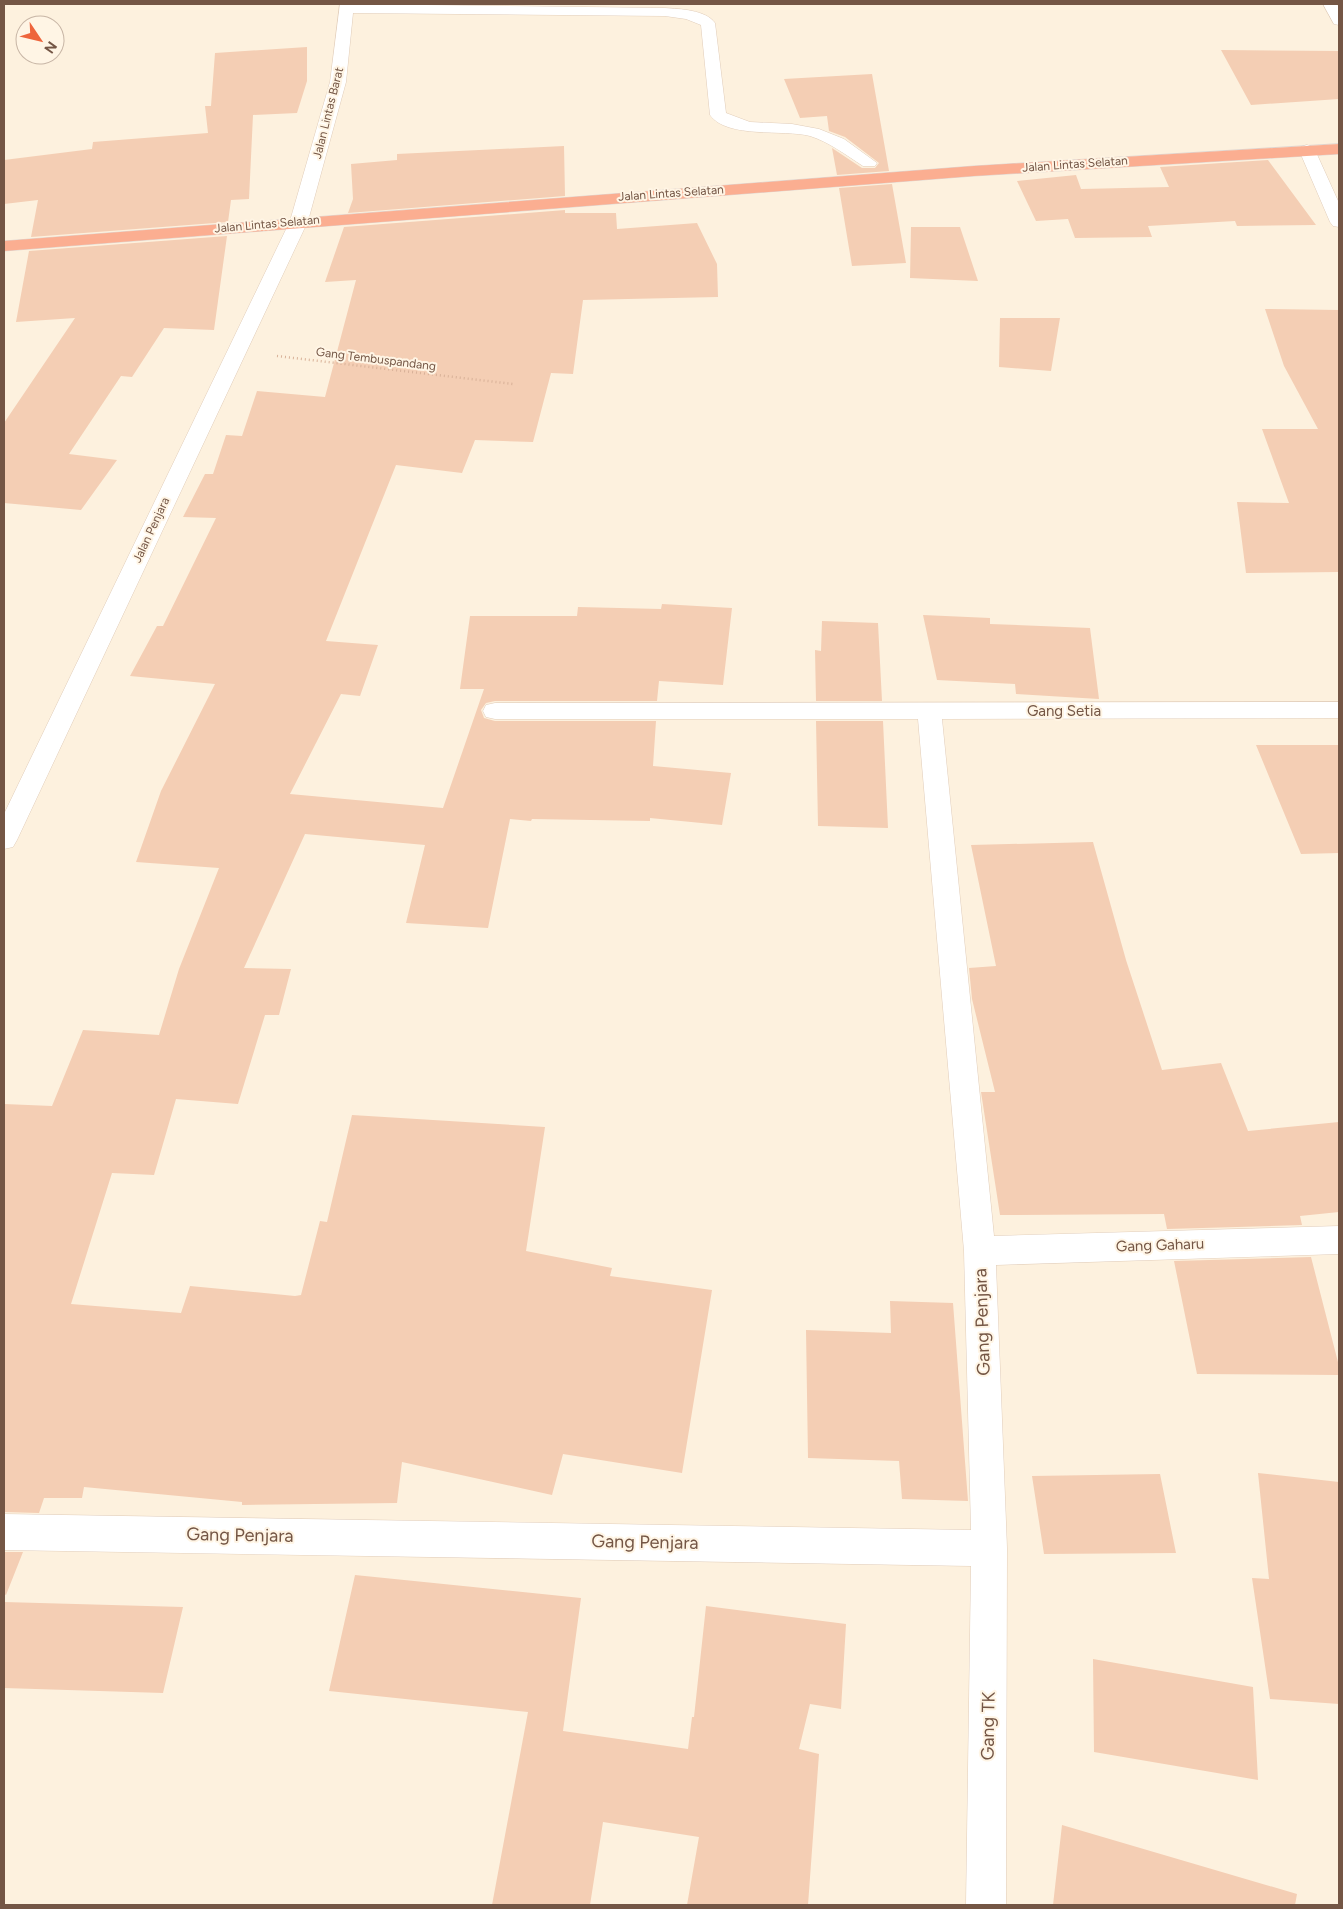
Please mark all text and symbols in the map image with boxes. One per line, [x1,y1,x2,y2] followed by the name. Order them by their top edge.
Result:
[15,15,65,65] north arrow
[40,38,60,56] text: N
[310,65,346,160] street label: Jalan Lintas Barat
[1022,153,1128,175] street label: Jalan Lintas Selatan
[618,182,724,204] street label: Jalan Lintas Selatan
[214,212,321,236] street label: Jalan Lintas Selatan
[315,345,437,373] street label: Gang Tembuspandang
[130,495,172,565] street label: Jalan Penjara
[1027,702,1101,720] street label: Gang Setia
[1115,1234,1205,1256] street label: Gang Gaharu
[969,1268,995,1376] street label: Gang Penjara
[186,1523,294,1547] street label: Gang Penjara
[591,1530,699,1554] street label: Gang Penjara
[976,1691,1000,1761] street label: Gang TK

